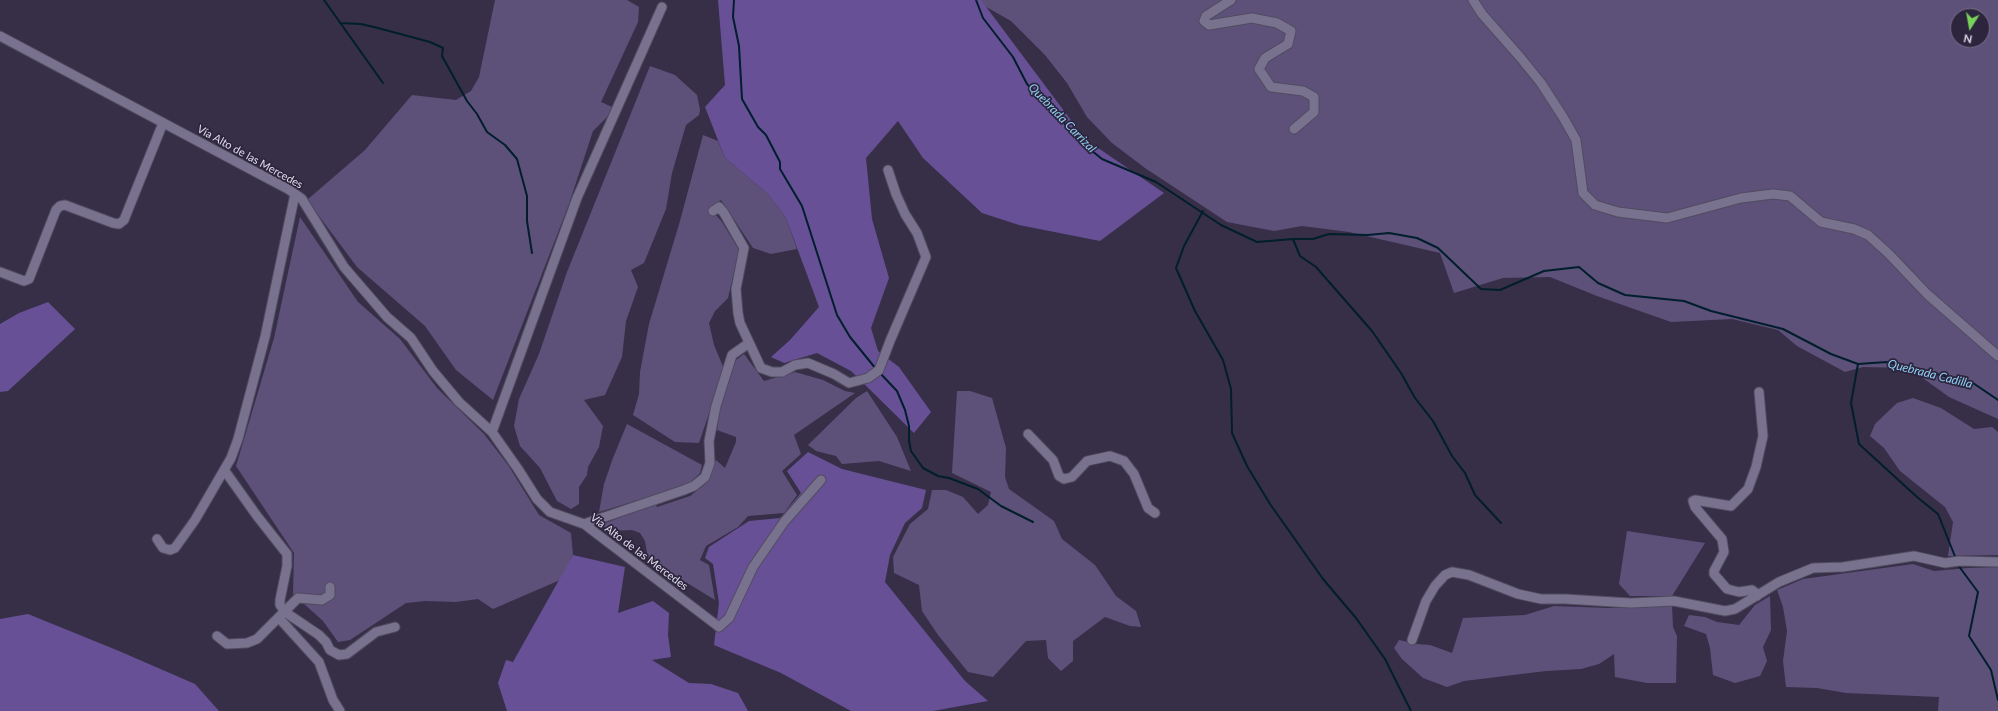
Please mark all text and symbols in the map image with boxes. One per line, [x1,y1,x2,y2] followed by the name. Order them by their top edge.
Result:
[1950,8,1990,48] north arrow
[1962,32,1973,46] text: N
[1025,80,1099,156] water label: Quebrada Carrizal
[195,122,305,192] street label: Vía Alto de las Mercedes
[1886,357,1974,391] water label: Quebrada Cadilla
[588,511,690,593] street label: Vía Alto de las Mercedes

